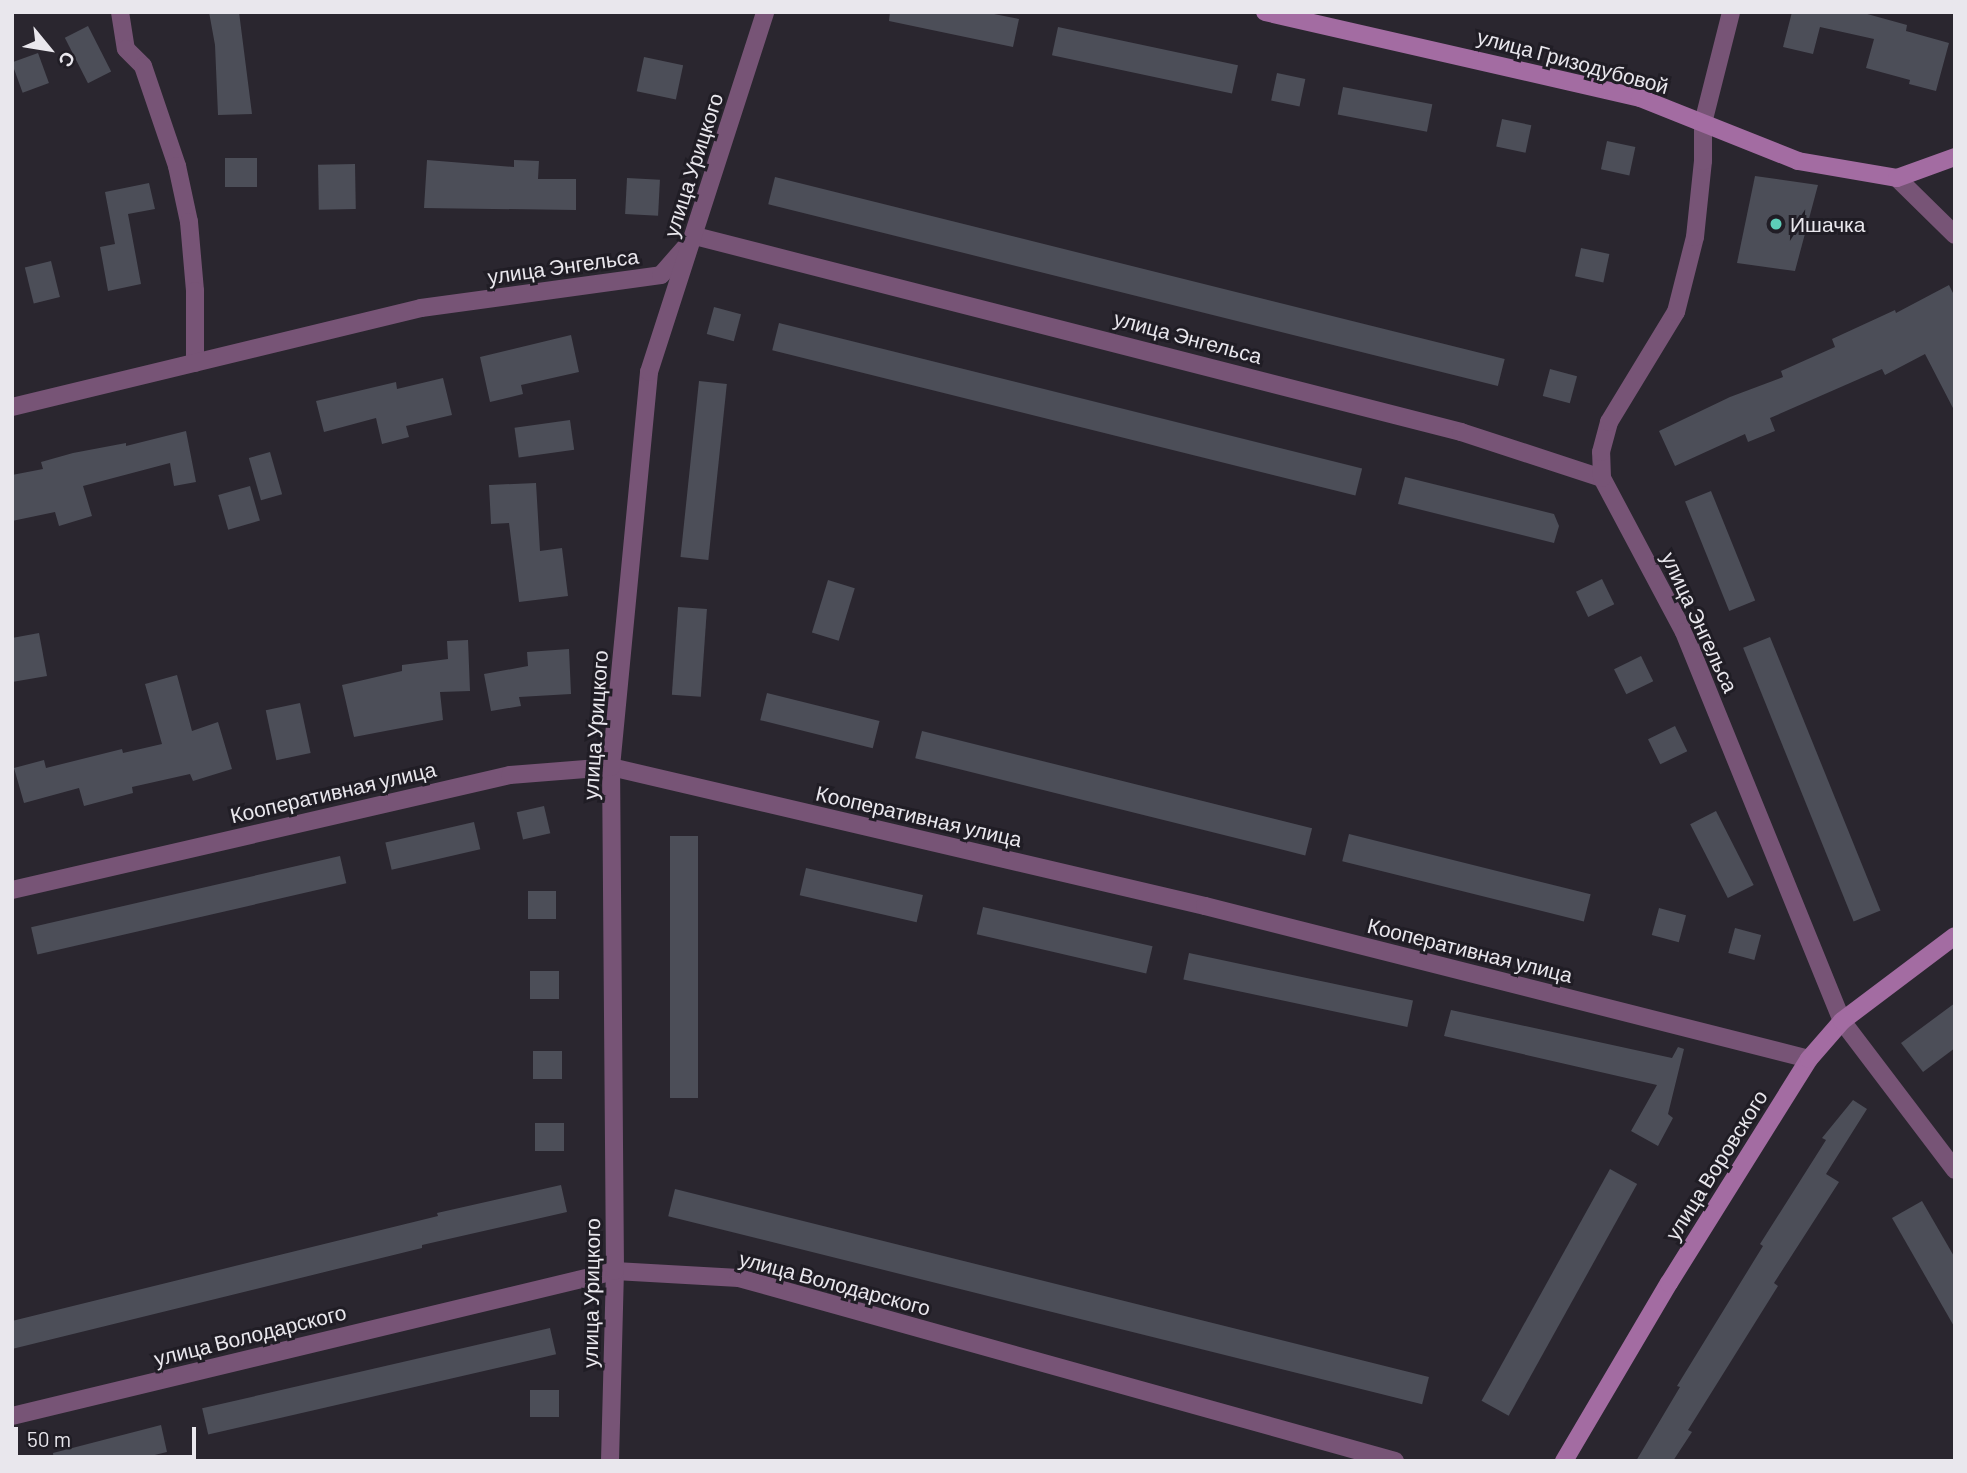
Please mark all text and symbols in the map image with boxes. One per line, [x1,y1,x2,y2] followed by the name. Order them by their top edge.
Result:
[14,14,84,84] north arrow
[1475,23,1671,99] street label: улица Гризодубовой
[54,48,81,71] text: С
[658,90,728,240] street label: улица Урицкого
[1790,211,1865,237] place label: Ишачка
[1768,216,1784,232] marker: Ишачка
[486,243,640,289] street label: улица Энгельса
[1111,305,1265,369] street label: улица Энгельса
[1656,548,1744,696] street label: улица Энгельса
[577,649,613,801] street label: улица Урицкого
[228,756,438,828] street label: Кооперативная улица
[814,780,1024,852] street label: Кооперативная улица
[1365,912,1575,988] street label: Кооперативная улица
[1660,1085,1772,1245] street label: улица Воровского
[577,1218,605,1368] street label: улица Урицкого
[737,1245,933,1321] street label: улица Володарского
[151,1299,349,1371] street label: улица Володарского
[18,1414,200,1458] scale bar
[27,1426,71,1451] text: 50 m

